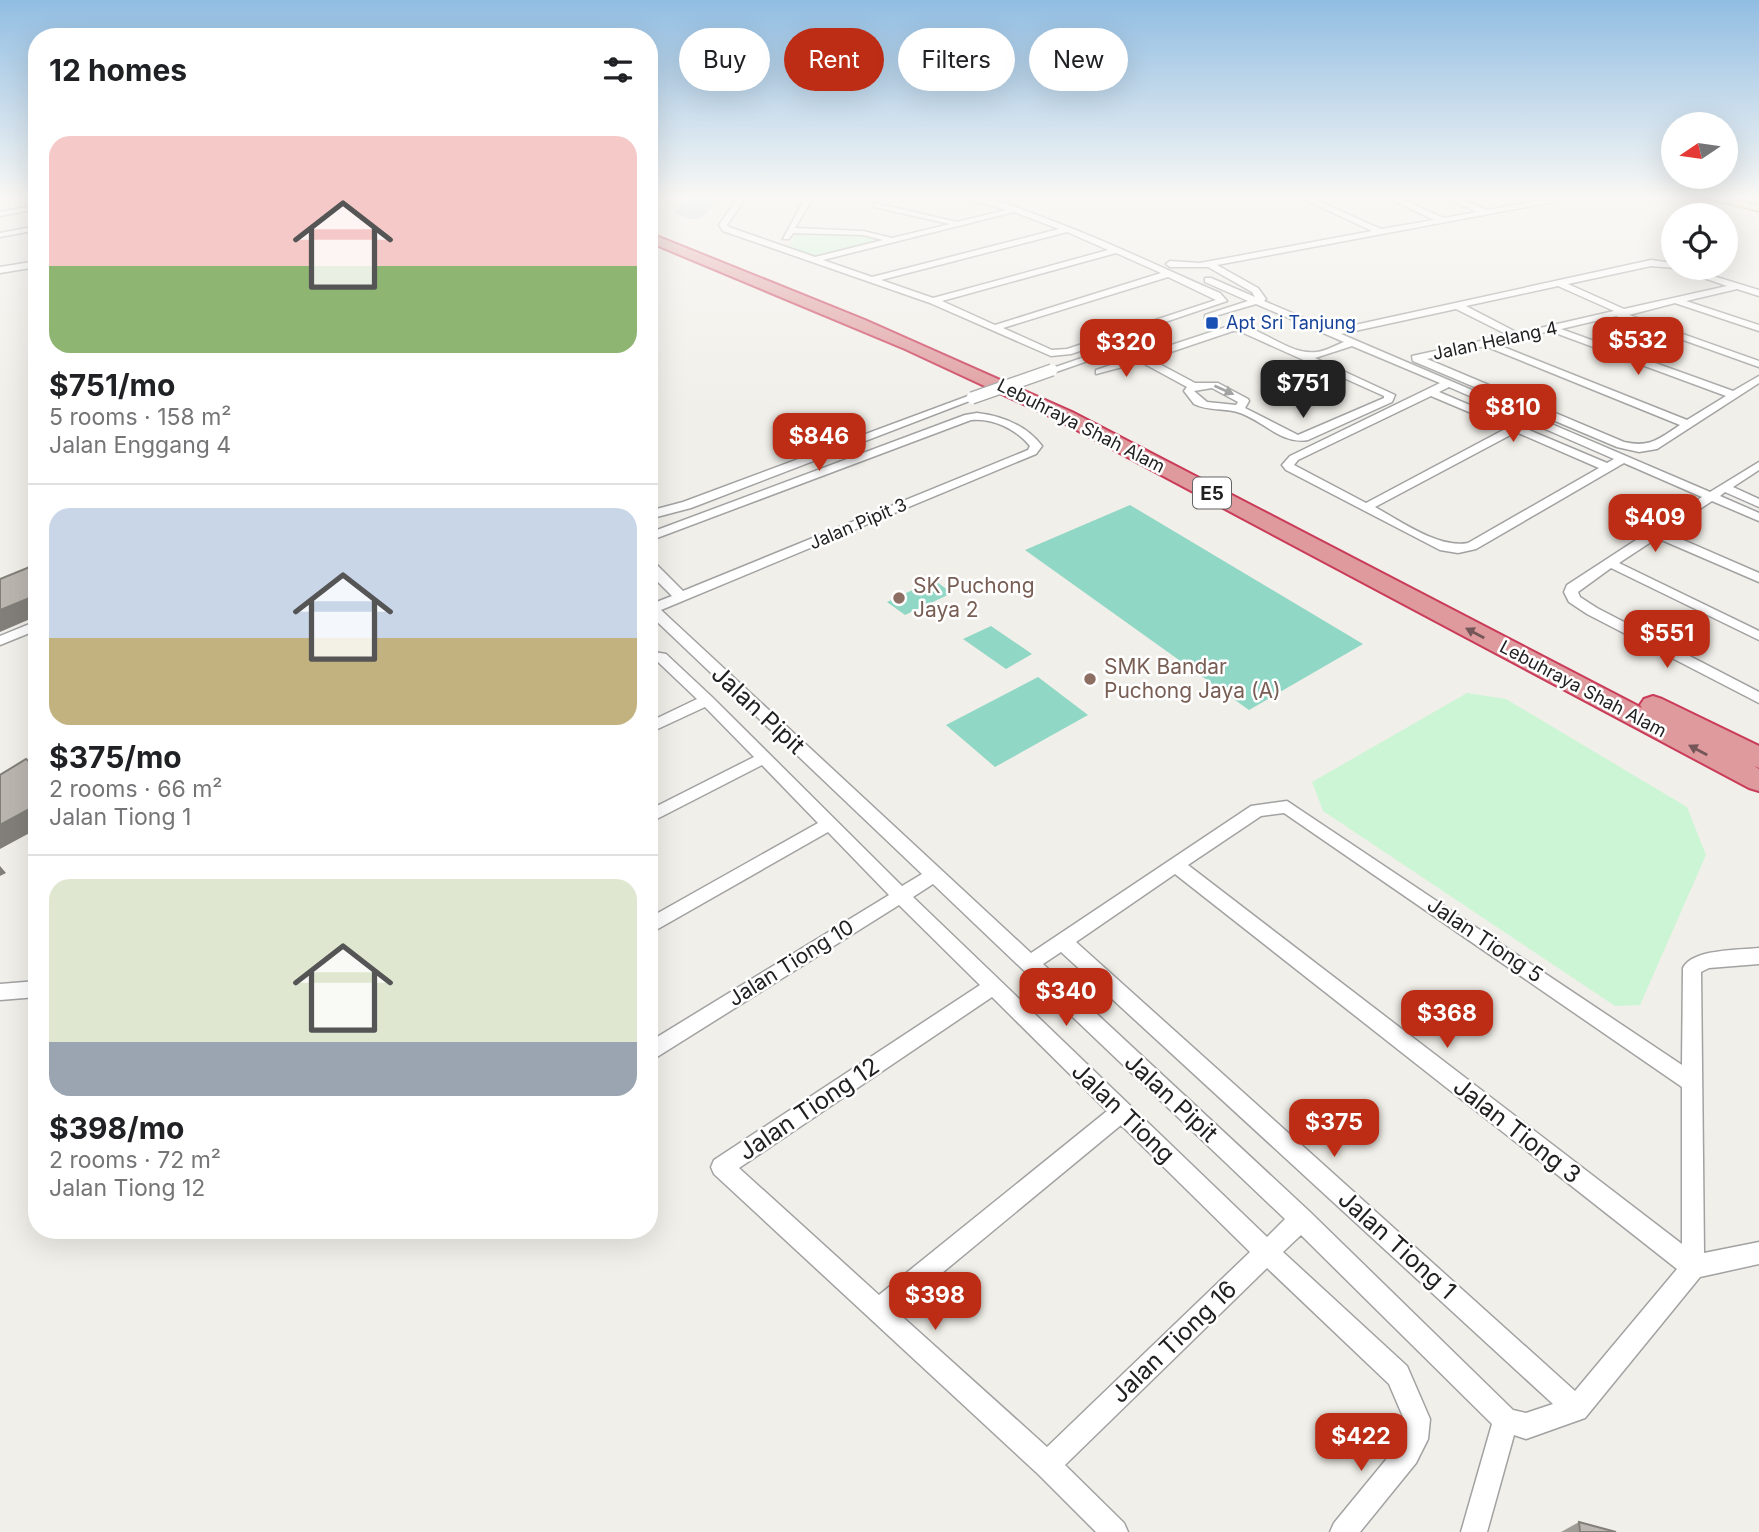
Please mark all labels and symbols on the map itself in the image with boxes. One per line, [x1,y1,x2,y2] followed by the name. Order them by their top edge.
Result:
[1661,112,1738,189] north arrow
[1226,312,1356,333] place label: Apt Sri Tanjung
[1204,315,1220,331] marker: Apt Sri Tanjung
[1430,317,1559,364] street label: Jalan Helang 4
[1597,318,1679,377] pin: $532
[1085,320,1167,379] pin: $320
[1262,360,1344,420] pin: $751
[994,374,1169,477] street label: Lebuhraya Shah Alam
[1214,384,1234,396] one-way arrow
[1472,384,1554,444] pin: $810
[778,414,860,473] pin: $846
[1193,478,1231,508] road number: E5
[806,494,910,553] street label: Jalan Pipit 3
[1614,494,1696,554] pin: $409
[913,573,1035,622] place label: SK Puchong Jaya 2
[891,590,907,606] marker: SK Puchong Jaya 2
[1626,610,1708,670] pin: $551
[1465,627,1485,638] one-way arrow
[1496,636,1670,741] street label: Lebuhraya Shah Alam
[1104,654,1281,703] place label: SMK Bandar Puchong Jaya (A)
[706,659,811,760] street label: Jalan Pipit
[1082,671,1098,687] marker: SMK Bandar Puchong Jaya (A)
[1688,744,1708,756] one-way arrow
[1423,892,1548,987] street label: Jalan Tiong 5
[723,914,858,1011] street label: Jalan Tiong 10
[1025,968,1107,1028] pin: $340
[1406,990,1488,1050] pin: $368
[1119,1047,1224,1148] street label: Jalan Pipit
[733,1051,884,1166] street label: Jalan Tiong 12
[1066,1056,1181,1169] street label: Jalan Tiong
[1448,1072,1587,1189] street label: Jalan Tiong 3
[1293,1100,1375,1159] pin: $375
[1332,1184,1462,1305] street label: Jalan Tiong 1
[894,1272,976,1332] pin: $398
[1105,1274,1242,1409] street label: Jalan Tiong 16
[1320,1414,1402,1473] pin: $422

